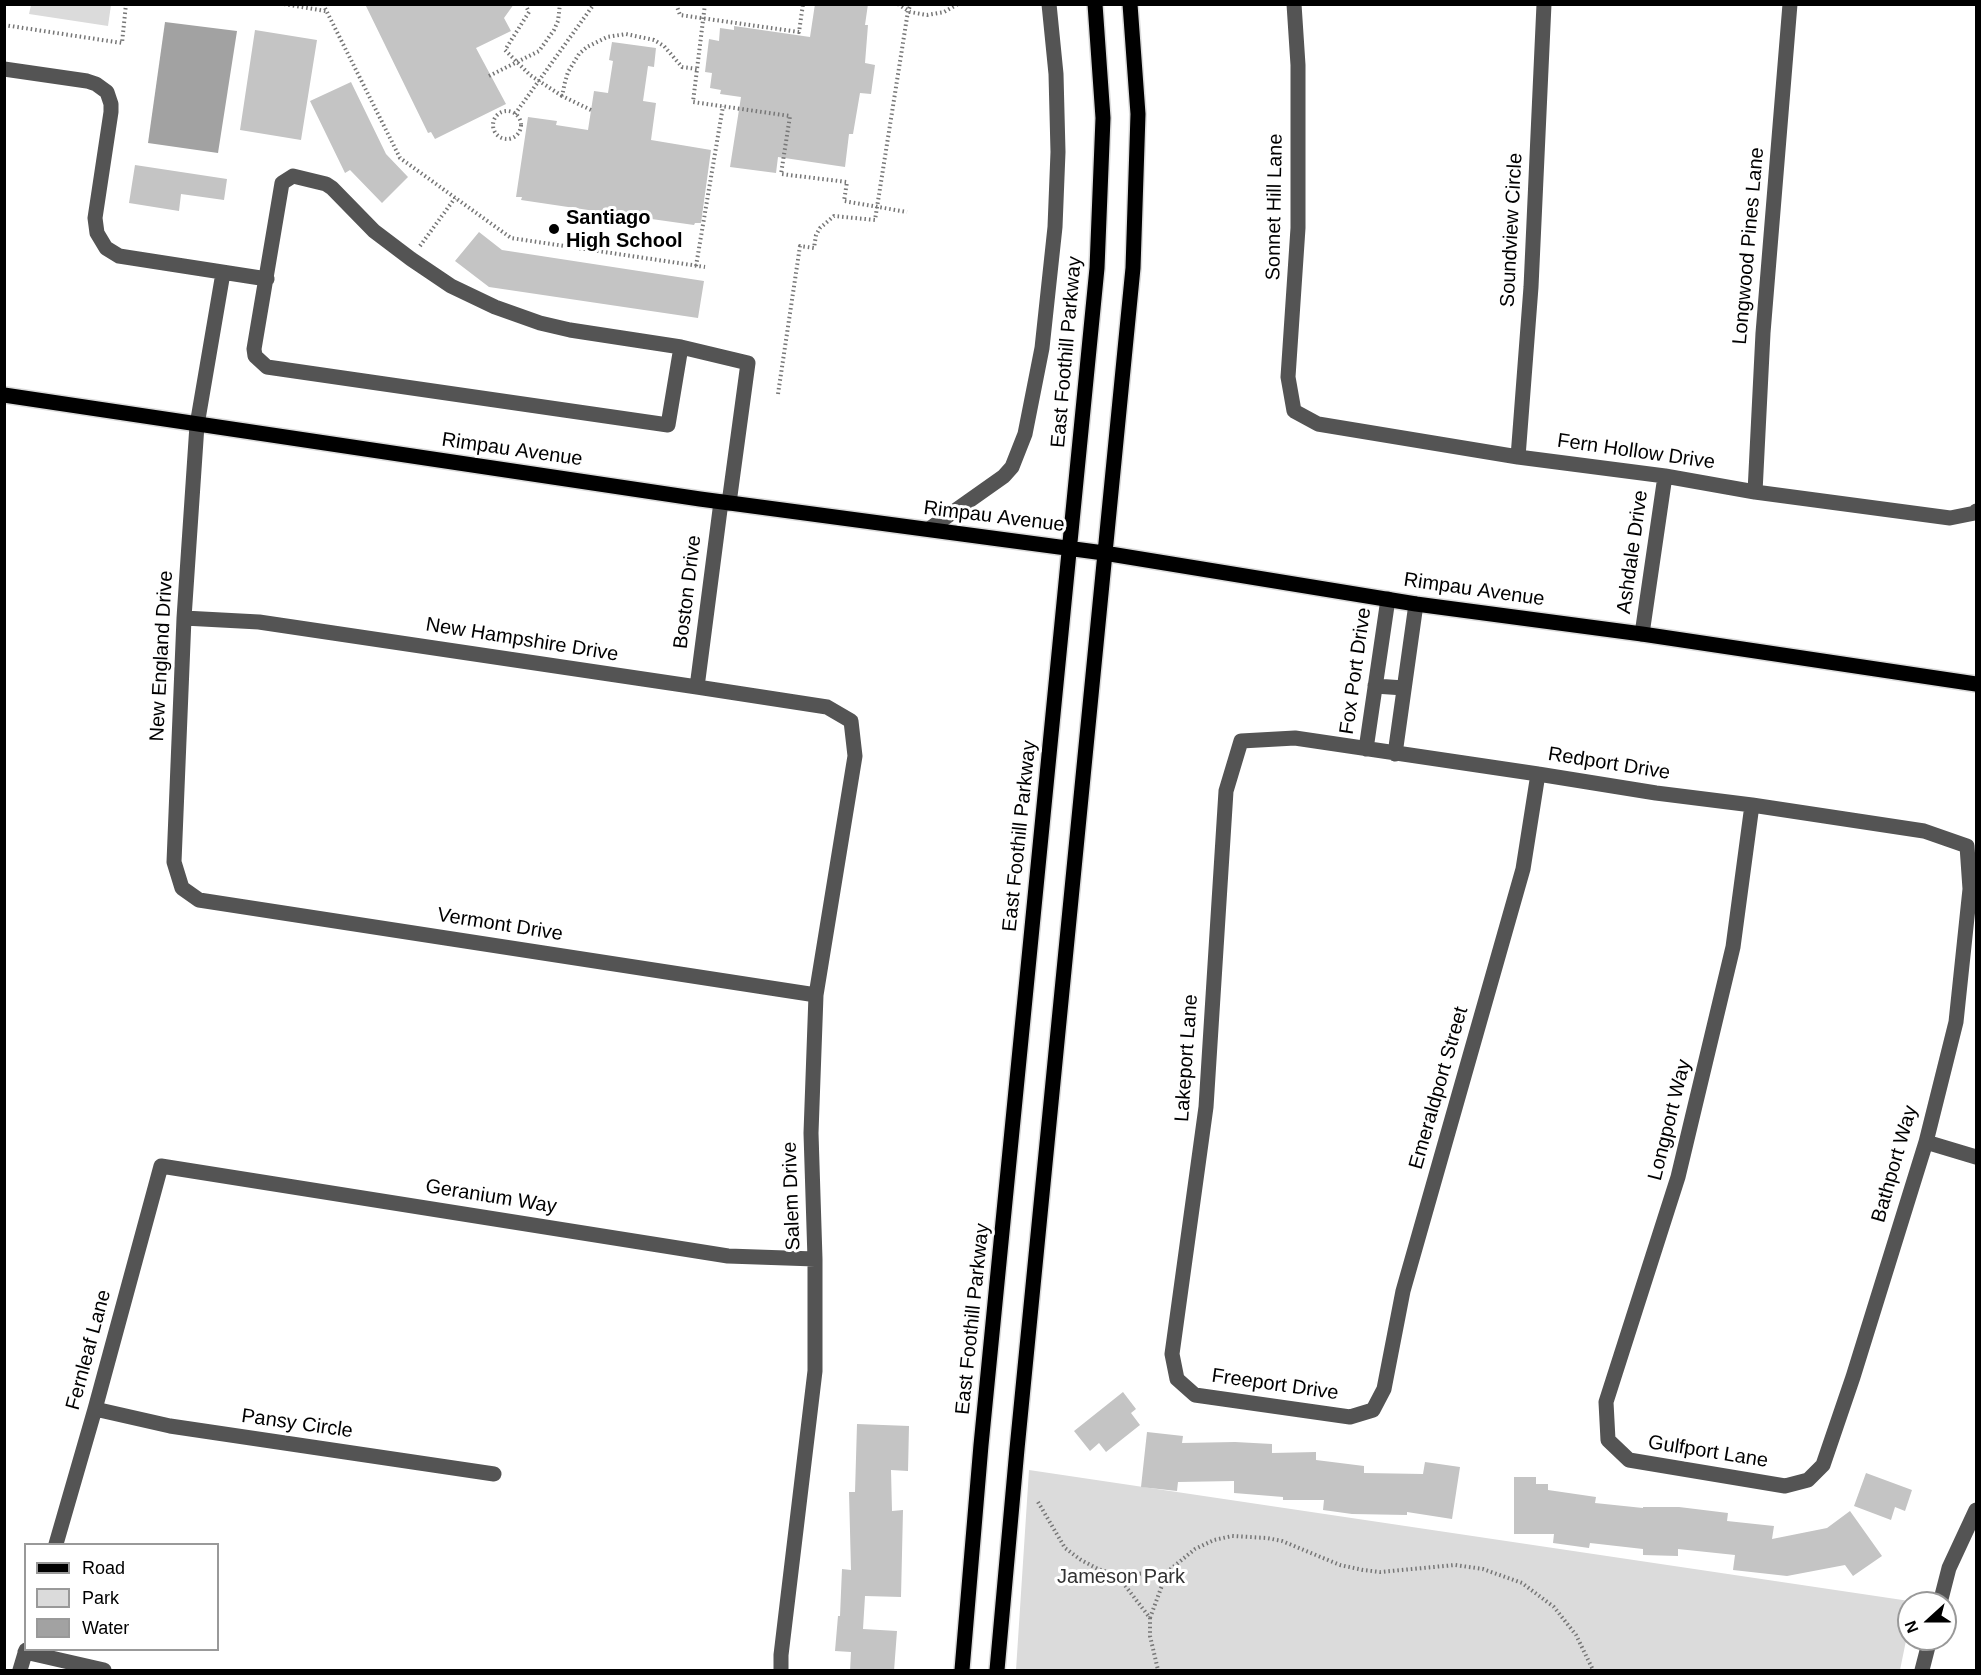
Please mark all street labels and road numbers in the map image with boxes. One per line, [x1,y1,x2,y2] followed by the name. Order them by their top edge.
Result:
[1262,133,1288,281] street label: Sonnet Hill Lane
[1728,146,1770,346] street label: Longwood Pines Lane
[1496,152,1528,308] street label: Soundview Circle
[1047,255,1087,449] street label: East Foothill Parkway
[440,428,584,472] street label: Rimpau Avenue
[1556,429,1716,475] street label: Fern Hollow Drive
[1612,489,1654,615] street label: Ashdale Drive
[922,496,1066,538] street label: Rimpau Avenue
[669,534,707,650] street label: Boston Drive
[1402,568,1546,612] street label: Rimpau Avenue
[146,570,178,742] street label: New England Drive
[1335,606,1377,736] street label: Fox Port Drive
[424,613,620,667] street label: New Hampshire Drive
[998,739,1042,933] street label: East Foothill Parkway
[1546,742,1672,786] street label: Redport Drive
[436,903,564,947] street label: Vermont Drive
[1171,993,1203,1123] street label: Lakeport Lane
[1404,1004,1474,1172] street label: Emeraldport Street
[1643,1057,1697,1183] street label: Longport Way
[1867,1103,1923,1225] street label: Bathport Way
[778,1141,806,1251] street label: Salem Drive
[424,1175,558,1219] street label: Geranium Way
[951,1222,995,1416] street label: East Foothill Parkway
[61,1287,117,1413] street label: Fernleaf Lane
[1210,1364,1340,1406] street label: Freeport Drive
[240,1404,354,1444] street label: Pansy Circle
[1646,1431,1770,1473] street label: Gulfport Lane

